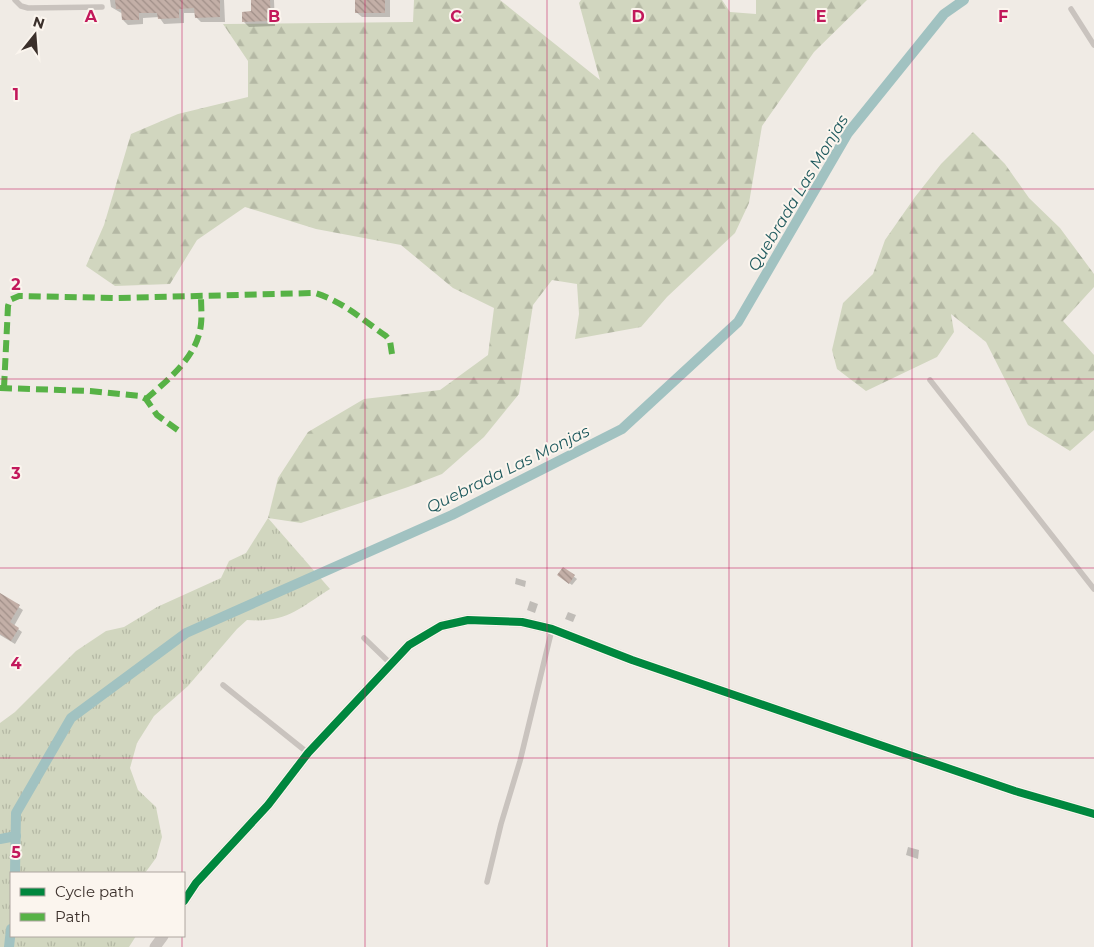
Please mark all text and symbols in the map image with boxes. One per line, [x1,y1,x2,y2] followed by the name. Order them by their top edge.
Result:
[84,7,98,26] text: A
[268,7,280,26] text: B
[450,7,462,26] text: C
[631,7,645,26] text: D
[816,7,826,26] text: E
[998,7,1008,26] text: F
[10,10,60,60] north arrow
[31,12,47,33] text: N
[13,85,19,104] text: 1
[744,111,852,275] water label: Quebrada Las Monjas
[11,275,21,294] text: 2
[423,421,593,517] water label: Quebrada Las Monjas
[10,464,21,483] text: 3
[10,654,22,673] text: 4
[11,843,21,862] text: 5
[10,872,185,937] legend
[55,882,134,901] text: Cycle path
[55,907,91,926] text: Path

